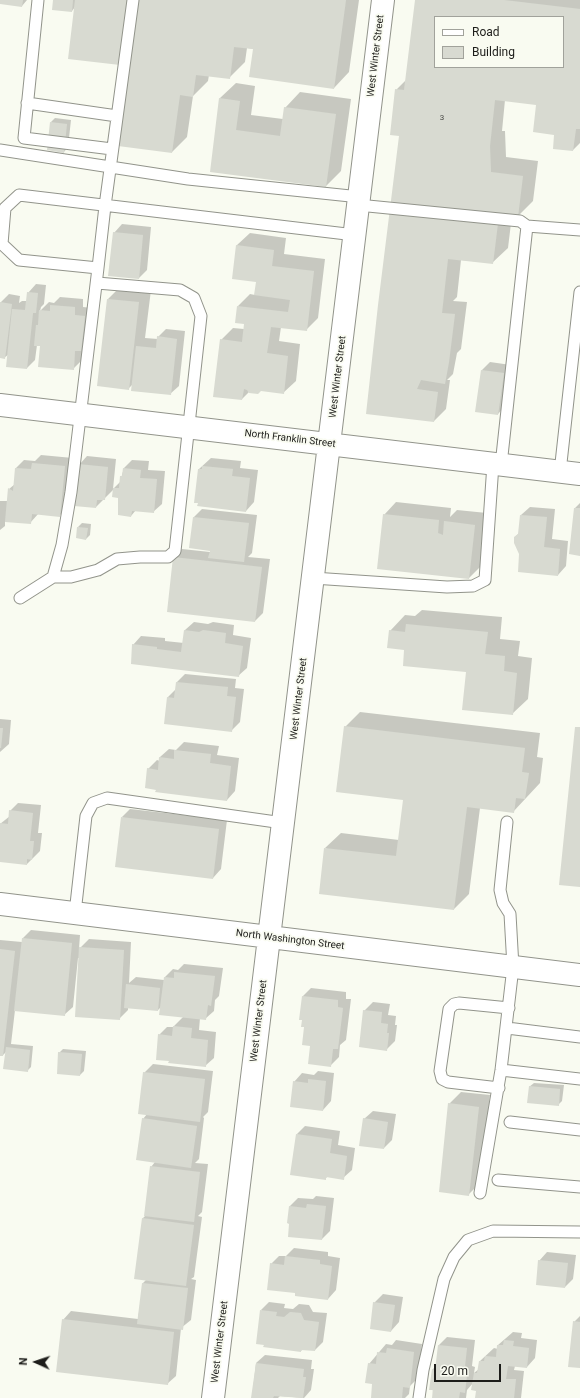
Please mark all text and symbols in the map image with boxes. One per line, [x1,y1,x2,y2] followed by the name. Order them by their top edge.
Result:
[365,14,387,98] street label: West Winter Street
[434,16,564,68] legend
[472,25,500,39] text: Road
[472,45,515,59] text: Building
[440,113,444,123] house number: 3
[327,335,349,419] street label: West Winter Street
[244,427,336,451] street label: North Franklin Street
[288,657,310,741] street label: West Winter Street
[235,927,345,953] street label: North Washington Street
[248,979,270,1063] street label: West Winter Street
[209,1300,231,1384] street label: West Winter Street
[16,1342,56,1382] north arrow
[436,1356,503,1382] scale bar
[17,1357,30,1366] text: N
[441,1364,468,1378] text: 20 m

